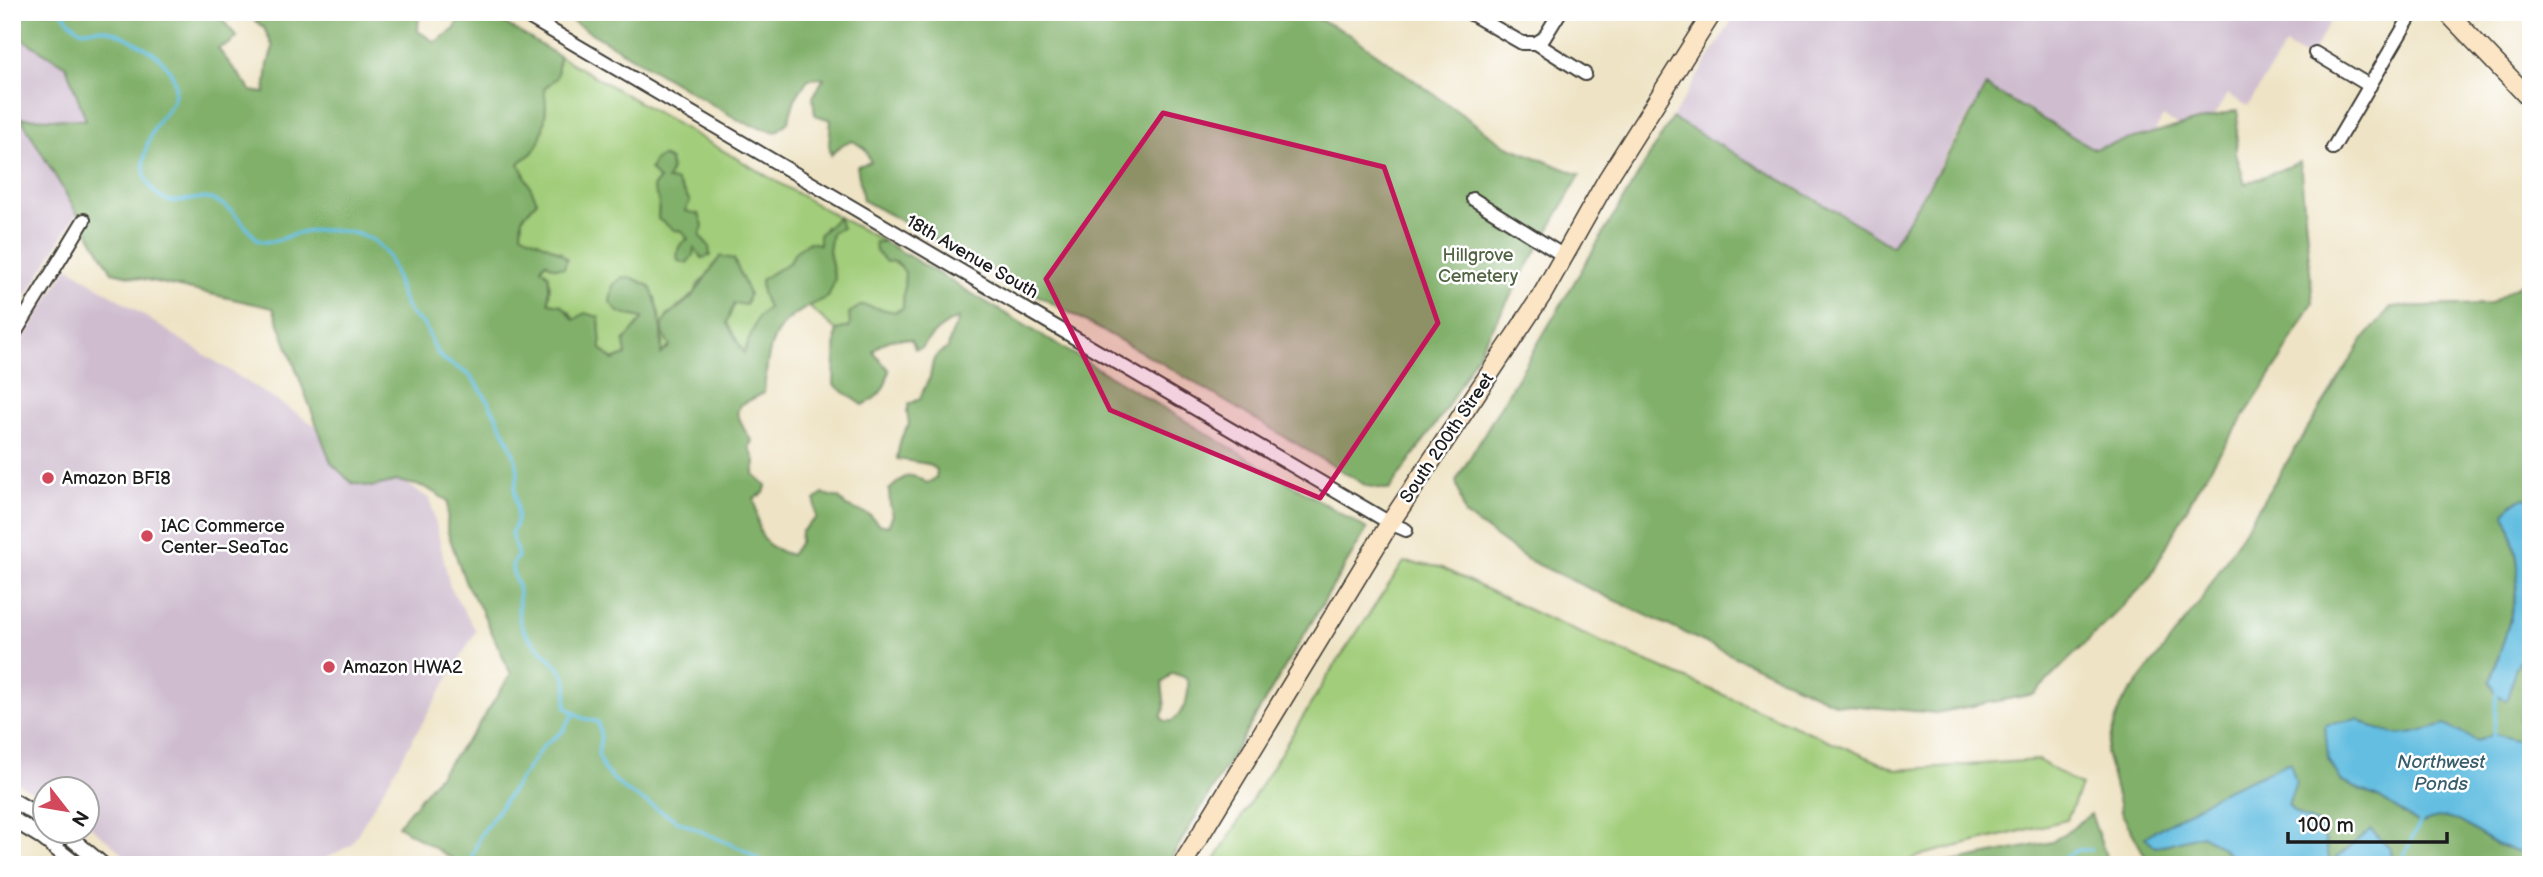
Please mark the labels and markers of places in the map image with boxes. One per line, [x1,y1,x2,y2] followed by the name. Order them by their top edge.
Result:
[62,468,171,489] place label: Amazon BFI8
[40,470,56,486] marker: Amazon BFI8
[161,516,289,558] place label: IAC Commerce Center–SeaTac
[139,528,155,544] marker: IAC Commerce Center–SeaTac
[343,657,463,678] place label: Amazon HWA2
[321,659,337,675] marker: Amazon HWA2

